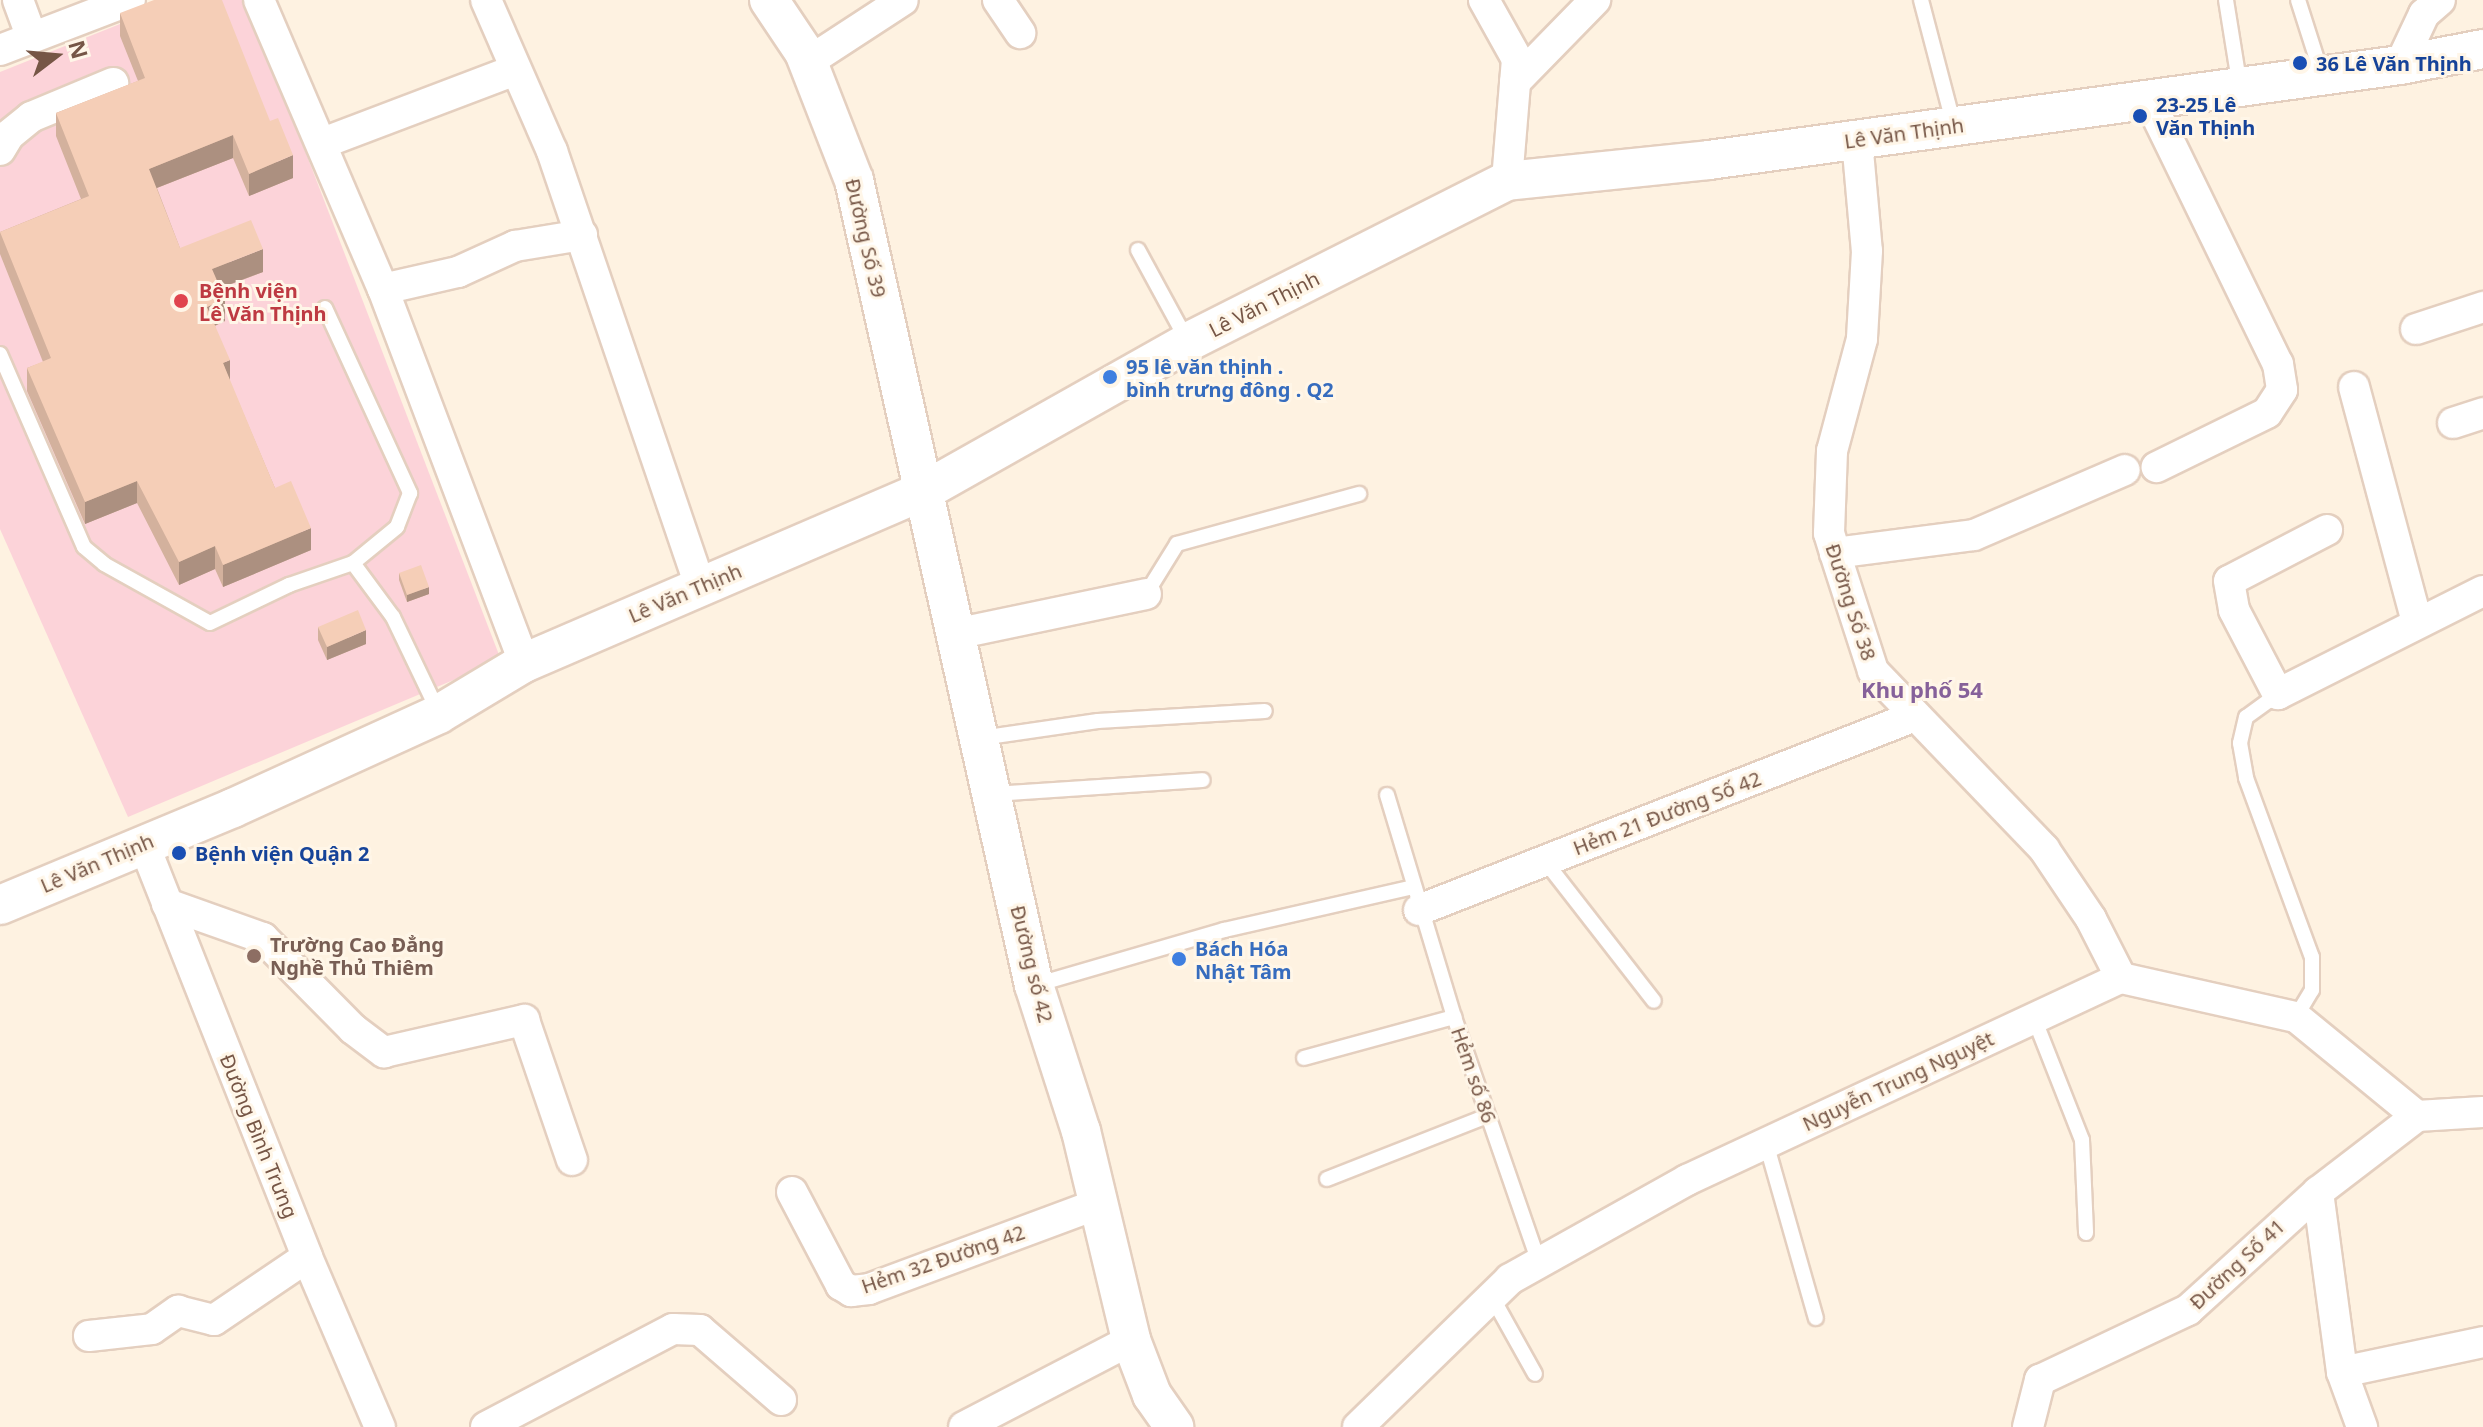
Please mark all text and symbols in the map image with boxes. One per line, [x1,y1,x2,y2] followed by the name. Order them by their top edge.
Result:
[16,16,96,96] north arrow
[62,37,96,62] text: N
[2316,51,2472,75] place label: 36 Lê Văn Thịnh
[2291,54,2309,72] marker: 36 Lê Văn Thịnh
[2156,92,2255,139] place label: 23-25 Lê Văn Thịnh
[2131,107,2149,125] marker: 23-25 Lê Văn Thịnh
[1843,113,1965,153] street label: Lê Văn Thịnh
[841,176,891,300] street label: Đường Số 39
[1205,266,1323,342] street label: Lê Văn Thịnh
[199,278,327,325] place label: Bệnh viện Lê Văn Thịnh
[170,290,192,312] marker: Bệnh viện Lê Văn Thịnh
[1126,354,1334,401] place label: 95 lê văn thịnh . bình trưng đông . Q2
[1101,368,1119,386] marker: 95 lê văn thịnh . bình trưng đông . Q2
[1821,541,1881,663] street label: Đường Số 38
[625,558,745,628] street label: Lê Văn Thịnh
[1861,677,1983,703] district label: Khu phố 54
[1570,766,1764,860] street label: Hẻm 21 Đường Số 42
[37,828,157,898] street label: Lê Văn Thịnh
[195,841,369,865] place label: Bệnh viện Quận 2
[170,844,188,862] marker: Bệnh viện Quận 2
[1006,903,1058,1025] street label: Đường số 42
[270,932,444,979] place label: Trường Cao Đẳng Nghề Thủ Thiêm
[1195,936,1292,983] place label: Bách Hóa Nhật Tâm
[245,947,263,965] marker: Trường Cao Đẳng Nghề Thủ Thiêm
[1170,950,1188,968] marker: Bách Hóa Nhật Tâm
[1446,1024,1502,1126] street label: Hẻm số 86
[1799,1026,1997,1136] street label: Nguyễn Trung Nguyệt
[215,1050,303,1222] street label: Đường Bình Trưng
[2184,1214,2290,1314] street label: Đường Số 41
[858,1220,1028,1298] street label: Hẻm 32 Đường 42

